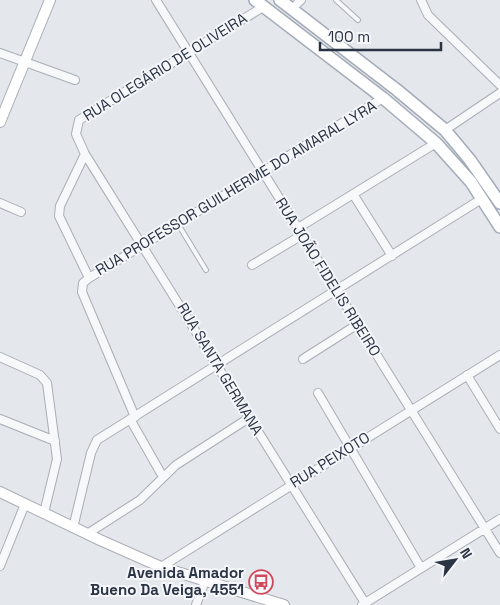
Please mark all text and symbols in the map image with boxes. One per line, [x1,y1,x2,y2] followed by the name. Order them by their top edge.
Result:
[79,8,251,125] street label: RUA OLEGÁRIO DE OLIVEIRA
[320,20,441,52] scale bar
[328,27,370,46] text: 100 m
[92,96,380,279] street label: RUA PROFESSOR GUILHERME DO AMARAL LYRA
[272,194,385,360] street label: RUA JOÃO FIDELIS RIBEIRO
[173,299,268,439] street label: RUA SANTA GERMANA
[286,427,373,492] street label: RUA PEIXOTO
[430,535,480,585] north arrow
[456,545,476,562] text: N
[90,563,244,599] place label: Avenida Amador Bueno Da Veiga, 4551
[248,569,274,595] bus stop icon: Avenida Amador Bueno Da Veiga, 4551

